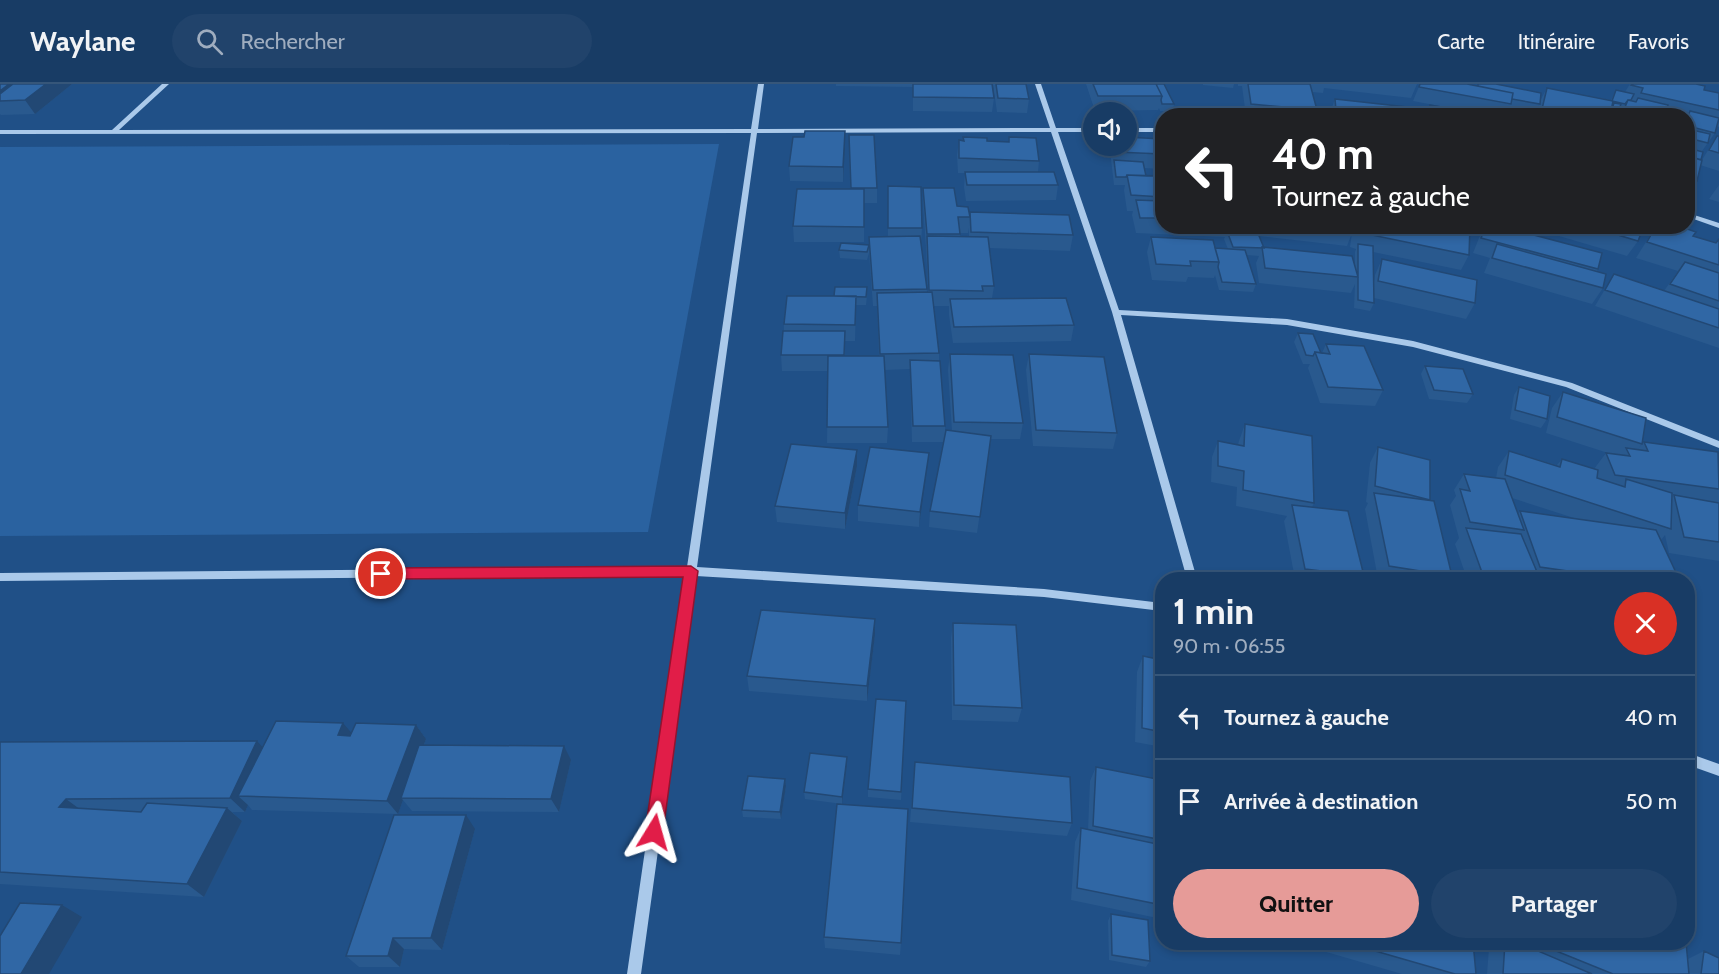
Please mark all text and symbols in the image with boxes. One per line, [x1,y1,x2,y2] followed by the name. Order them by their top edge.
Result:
[172,14,592,68] search box
[30,24,136,58] text: Waylane
[193,25,226,58] icon: search
[241,28,345,55] text: Rechercher
[1437,29,1485,54] text: Carte
[1518,29,1595,54] text: Itinéraire
[1628,29,1689,54] text: Favoris
[1083,102,1137,156] map controls
[1083,102,1137,156] button: sound
[1272,128,1374,180] text: 40 m
[1173,132,1251,210] icon: left
[1272,180,1470,213] text: Tournez à gauche
[355,548,406,599] pin
[364,557,397,590] icon: arrive
[1173,589,1254,633] text: 1 min
[1614,592,1677,655] button: close
[1173,634,1285,658] text: 90 m · 06:55
[1173,701,1206,734] icon: left
[1224,704,1389,731] text: Tournez à gauche
[1625,704,1677,731] text: 40 m
[1173,785,1206,818] icon: arrive
[1224,788,1418,815] text: Arrivée à destination
[1625,788,1677,815] text: 50 m
[622,800,686,864] position arrow
[1173,869,1419,938] button: Quitter
[1431,869,1677,938] button: Partager

